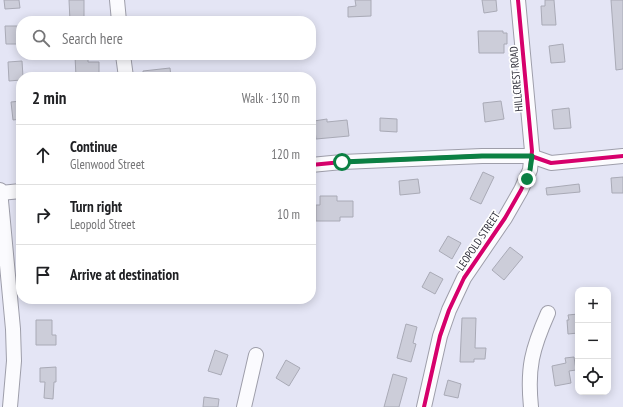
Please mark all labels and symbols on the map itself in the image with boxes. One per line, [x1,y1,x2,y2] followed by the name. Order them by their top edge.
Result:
[506,46,526,112] street label: HILLCREST ROAD
[333,153,351,171] route start
[518,170,536,188] route end
[453,209,503,273] street label: LEOPOLD STREET

